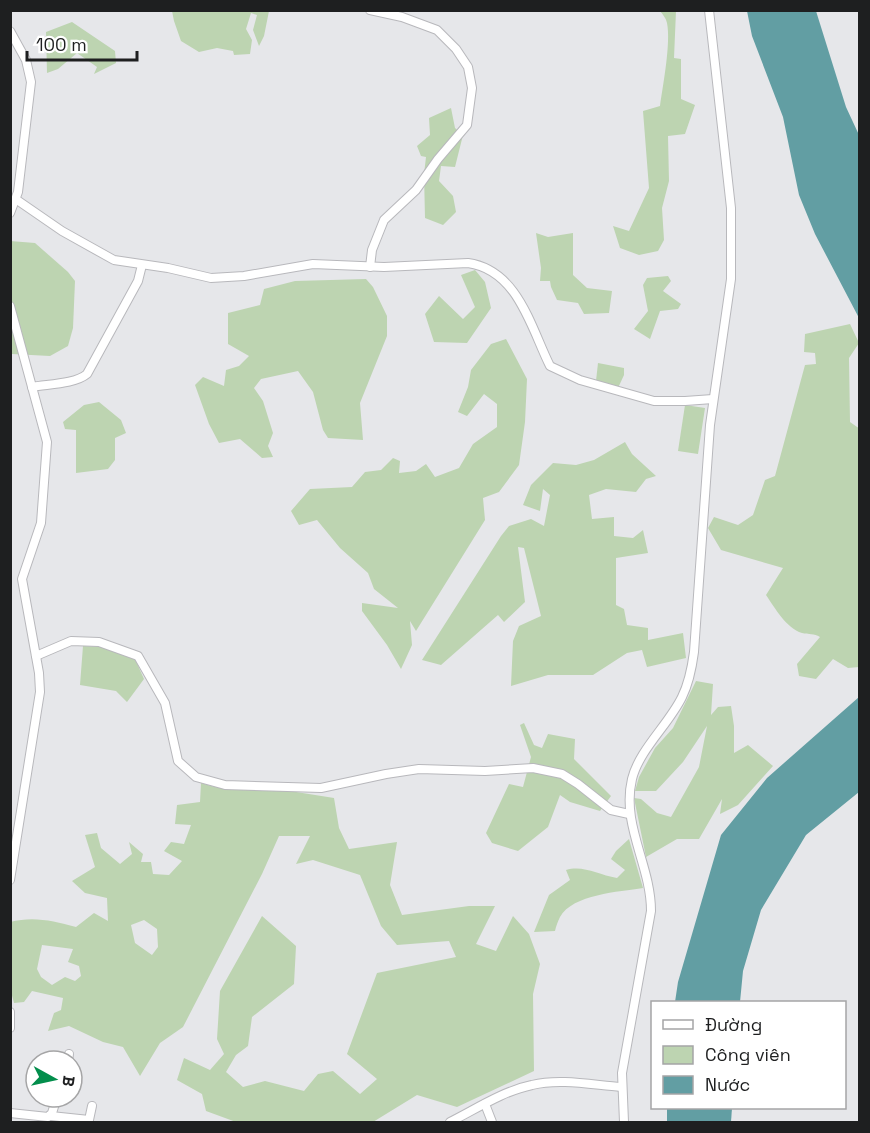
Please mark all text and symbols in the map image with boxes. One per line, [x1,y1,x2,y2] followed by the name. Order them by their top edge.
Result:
[27,24,136,62] scale bar
[36,33,87,56] text: 100 m
[651,1001,846,1109] legend
[705,1013,762,1036] text: Đường
[705,1043,791,1066] text: Công viên
[24,1049,84,1109] north arrow
[705,1073,750,1096] text: Nước
[57,1074,79,1088] text: B

